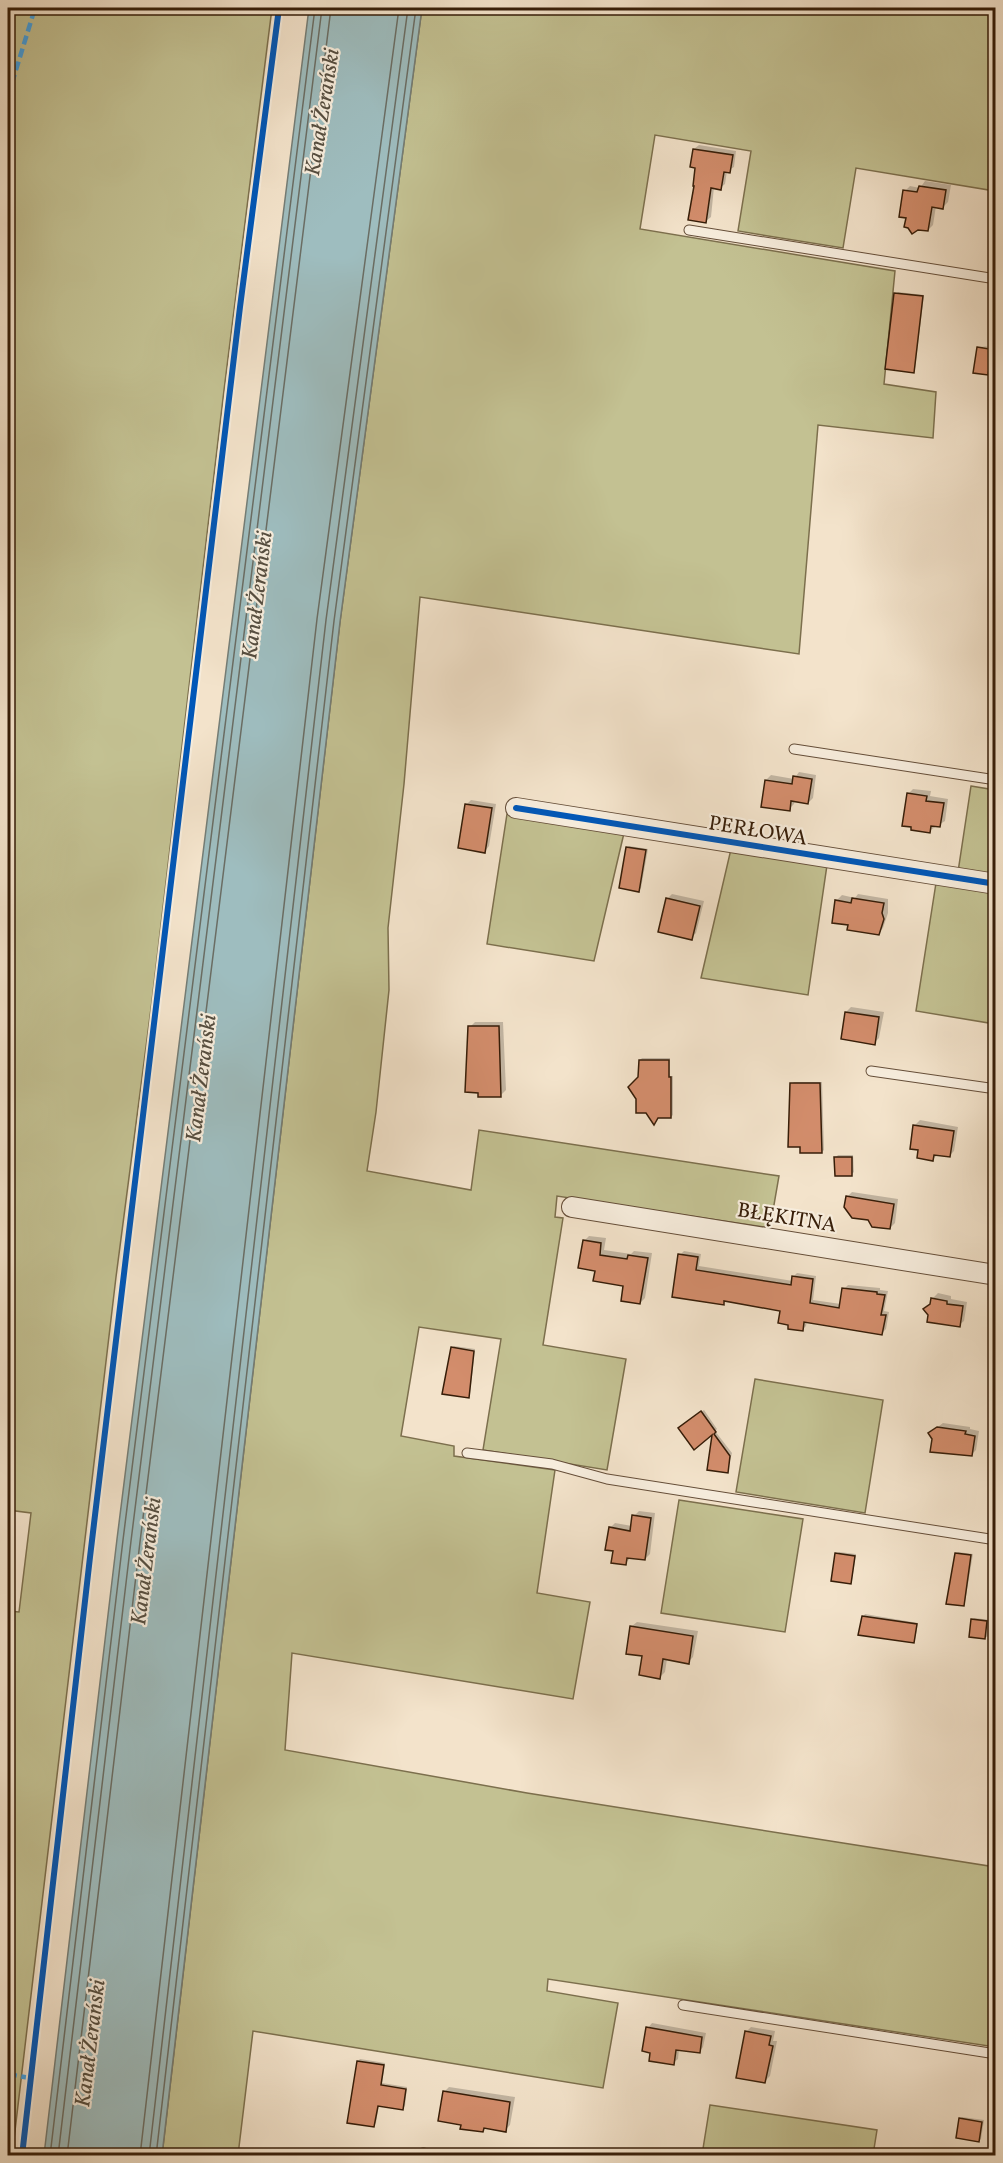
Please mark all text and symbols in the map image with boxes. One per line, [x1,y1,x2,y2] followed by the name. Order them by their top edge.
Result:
[298,46,349,178] water label: Kanał Żerański
[235,529,282,661] water label: Kanał Żerański
[706,809,810,854] street label: PERŁOWA
[179,1012,226,1144] water label: Kanał Żerański
[735,1196,839,1241] street label: BŁĘKITNA
[124,1495,171,1627] water label: Kanał Żerański
[68,1977,115,2109] water label: Kanał Żerański

